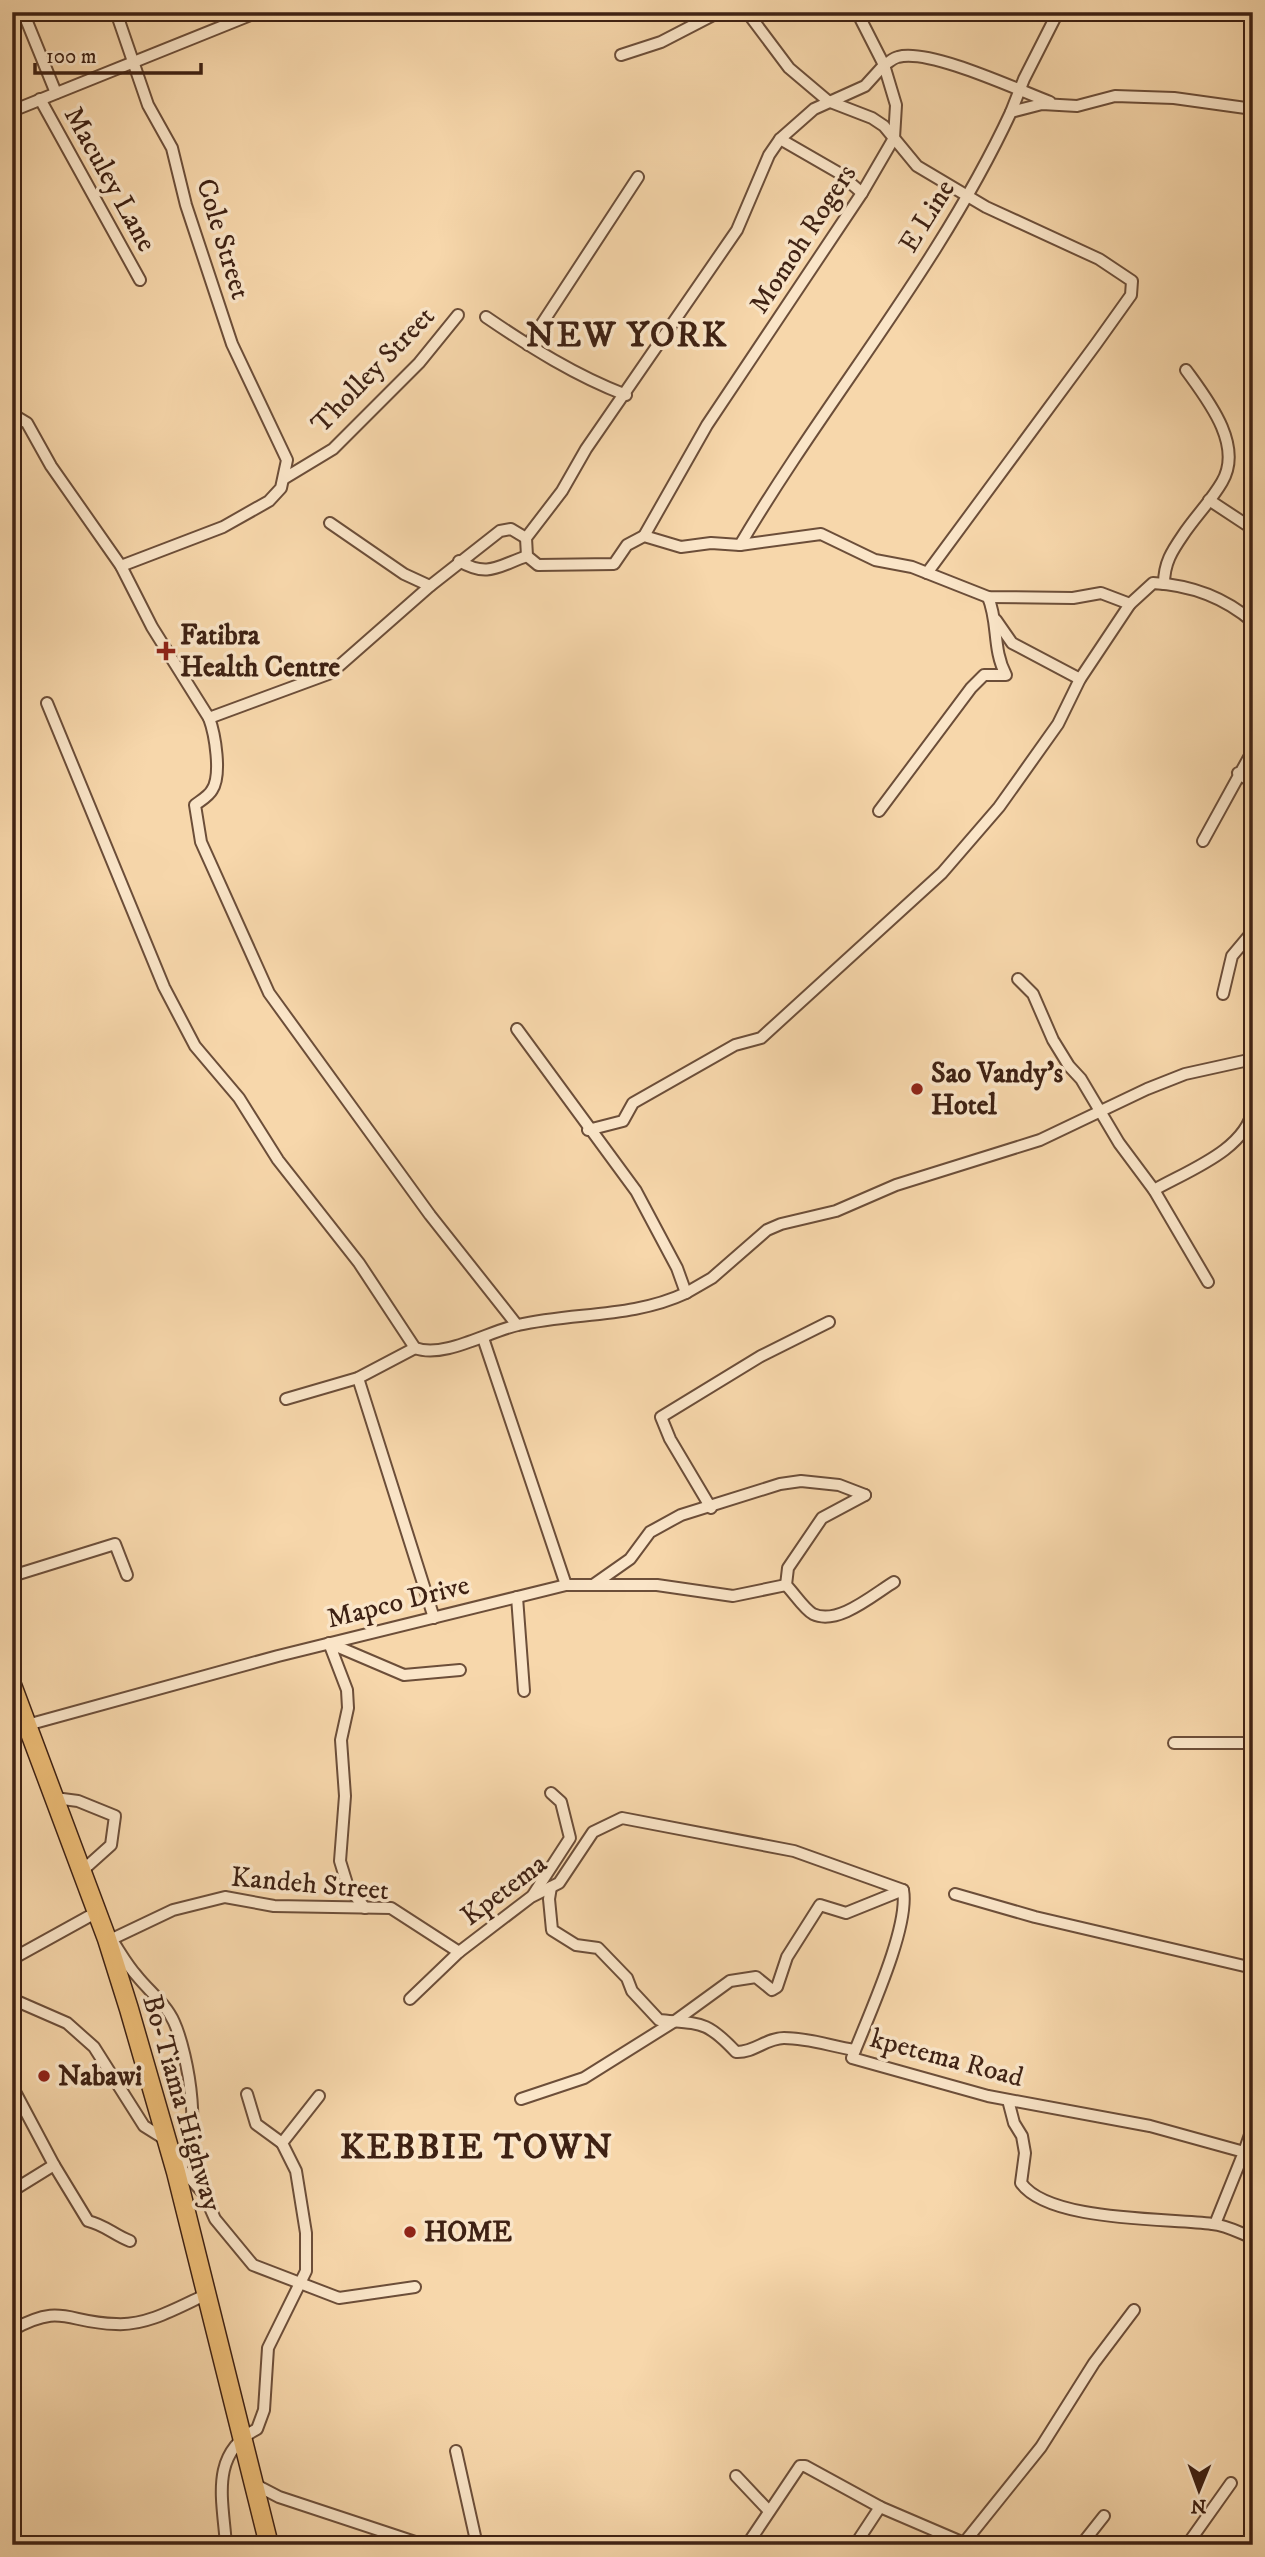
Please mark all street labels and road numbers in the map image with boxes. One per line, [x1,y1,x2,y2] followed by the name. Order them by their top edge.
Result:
[56,100,164,258] street label: Maculey Lane
[742,158,864,320] street label: Momoh Rogers
[891,173,963,259] street label: E Line
[188,174,258,304] street label: Cole Street
[304,299,442,441] street label: Tholley Street
[323,1567,473,1637] street label: Mapco Drive
[454,1846,554,1934] street label: Kpetema
[229,1860,391,1908] street label: Kandeh Street
[134,1991,230,2216] street label: Bo-Tiama Highway
[867,2021,1027,2095] street label: kpetema Road

